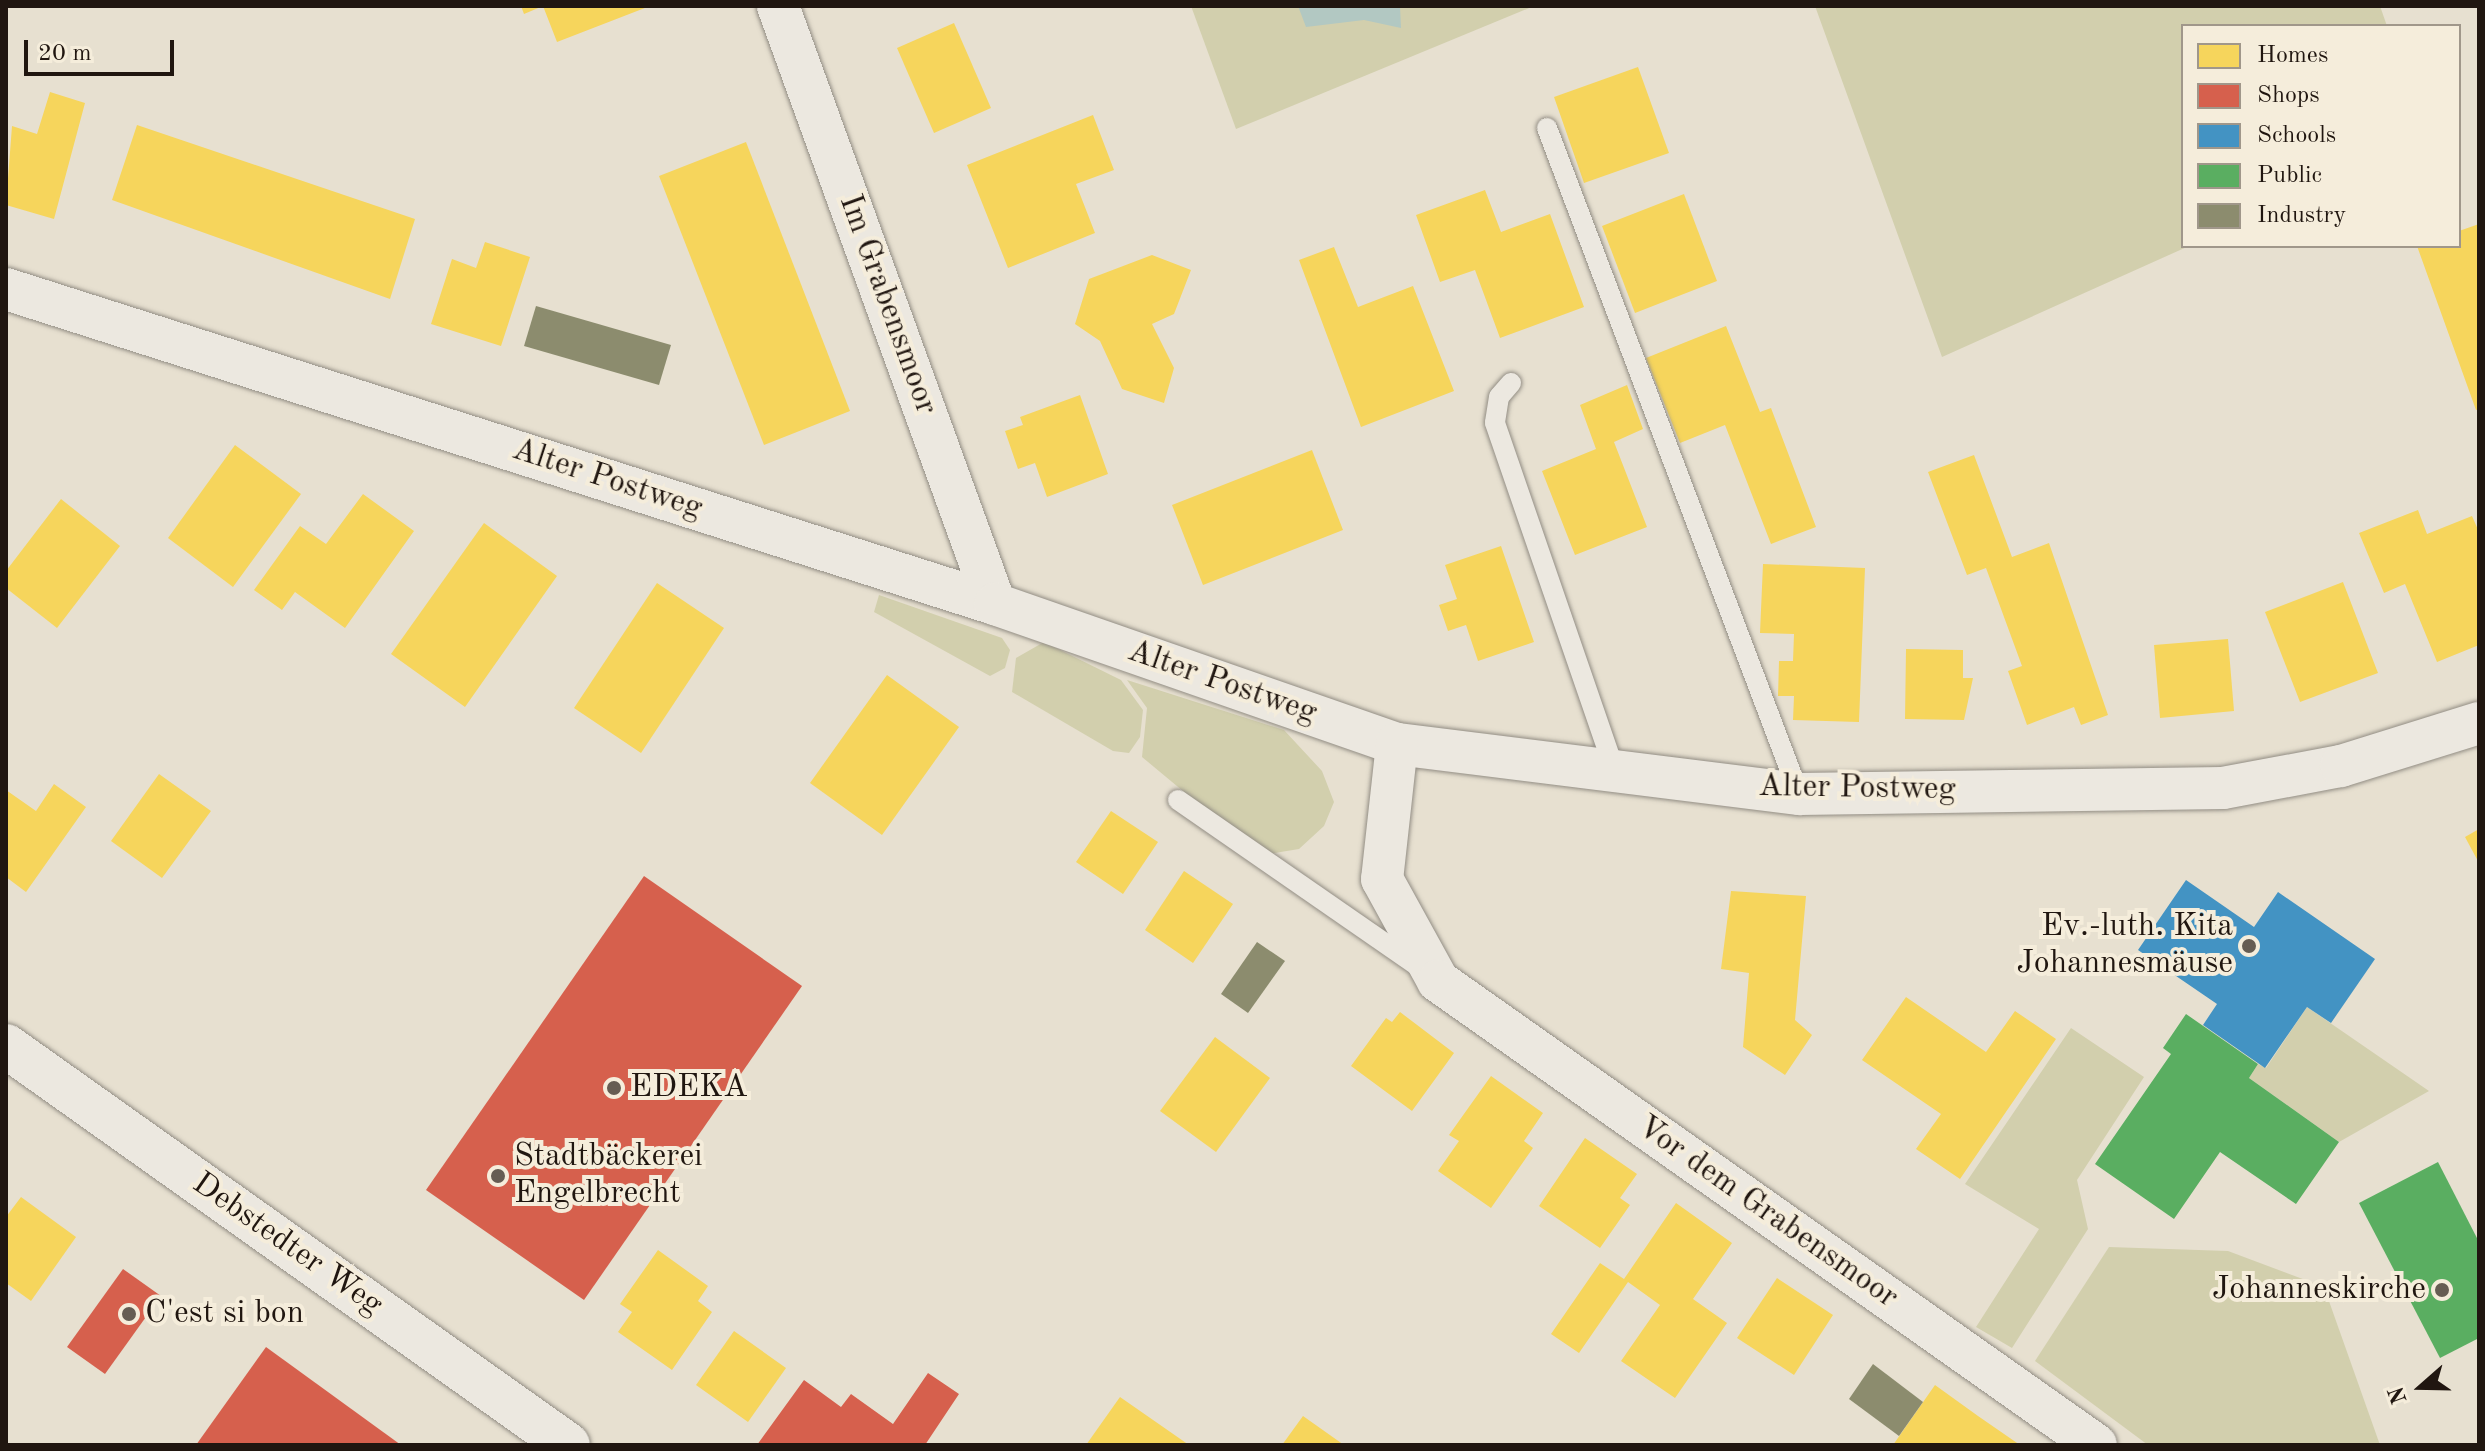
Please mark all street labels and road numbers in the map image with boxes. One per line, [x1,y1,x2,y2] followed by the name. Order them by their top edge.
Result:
[829,190,945,420] street label: Im Grabensmoor
[507,431,707,529] street label: Alter Postweg
[1122,633,1322,733] street label: Alter Postweg
[1758,768,1956,810] street label: Alter Postweg
[1629,1108,1905,1318] street label: Vor dem Grabensmoor
[184,1165,390,1325] street label: Debstedter Weg

